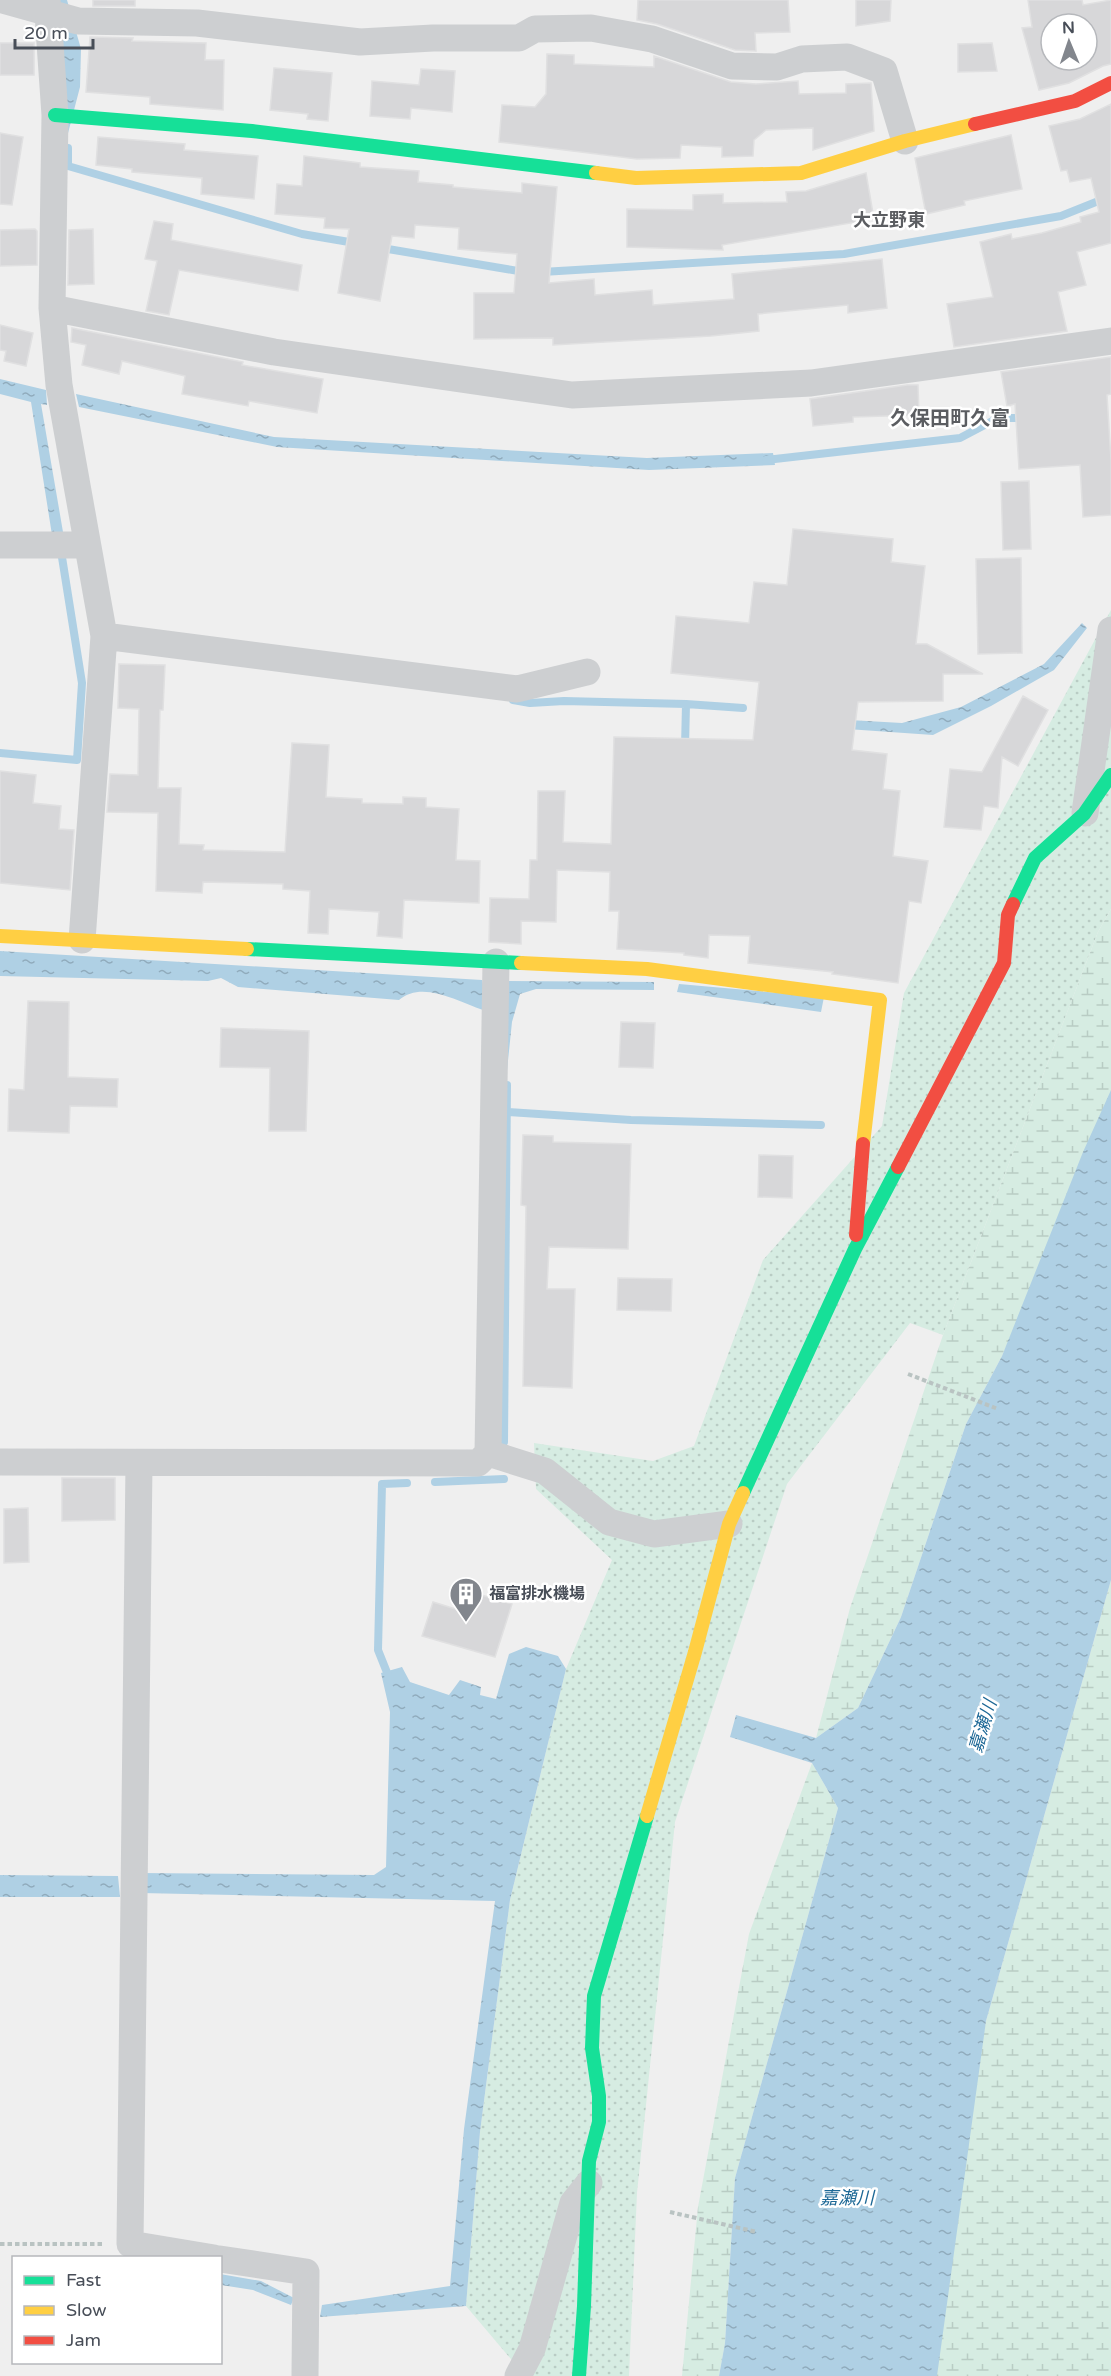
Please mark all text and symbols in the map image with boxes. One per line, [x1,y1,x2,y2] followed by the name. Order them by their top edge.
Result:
[15,12,93,50] scale bar
[1039,12,1099,72] north arrow
[1062,18,1075,38] text: N
[24,22,68,44] text: 20 m
[853,209,925,231] district label: 大立野東
[890,407,1010,431] district label: 久保田町久富
[448,1576,484,1623] building icon: 福富排水機場
[489,1584,585,1604] place label: 福富排水機場
[965,1695,1002,1755] water label: 嘉瀬川
[820,2187,876,2209] water label: 嘉瀬川
[12,2256,222,2364] legend
[66,2269,101,2291] text: Fast
[66,2299,107,2321] text: Slow
[66,2329,101,2351] text: Jam

